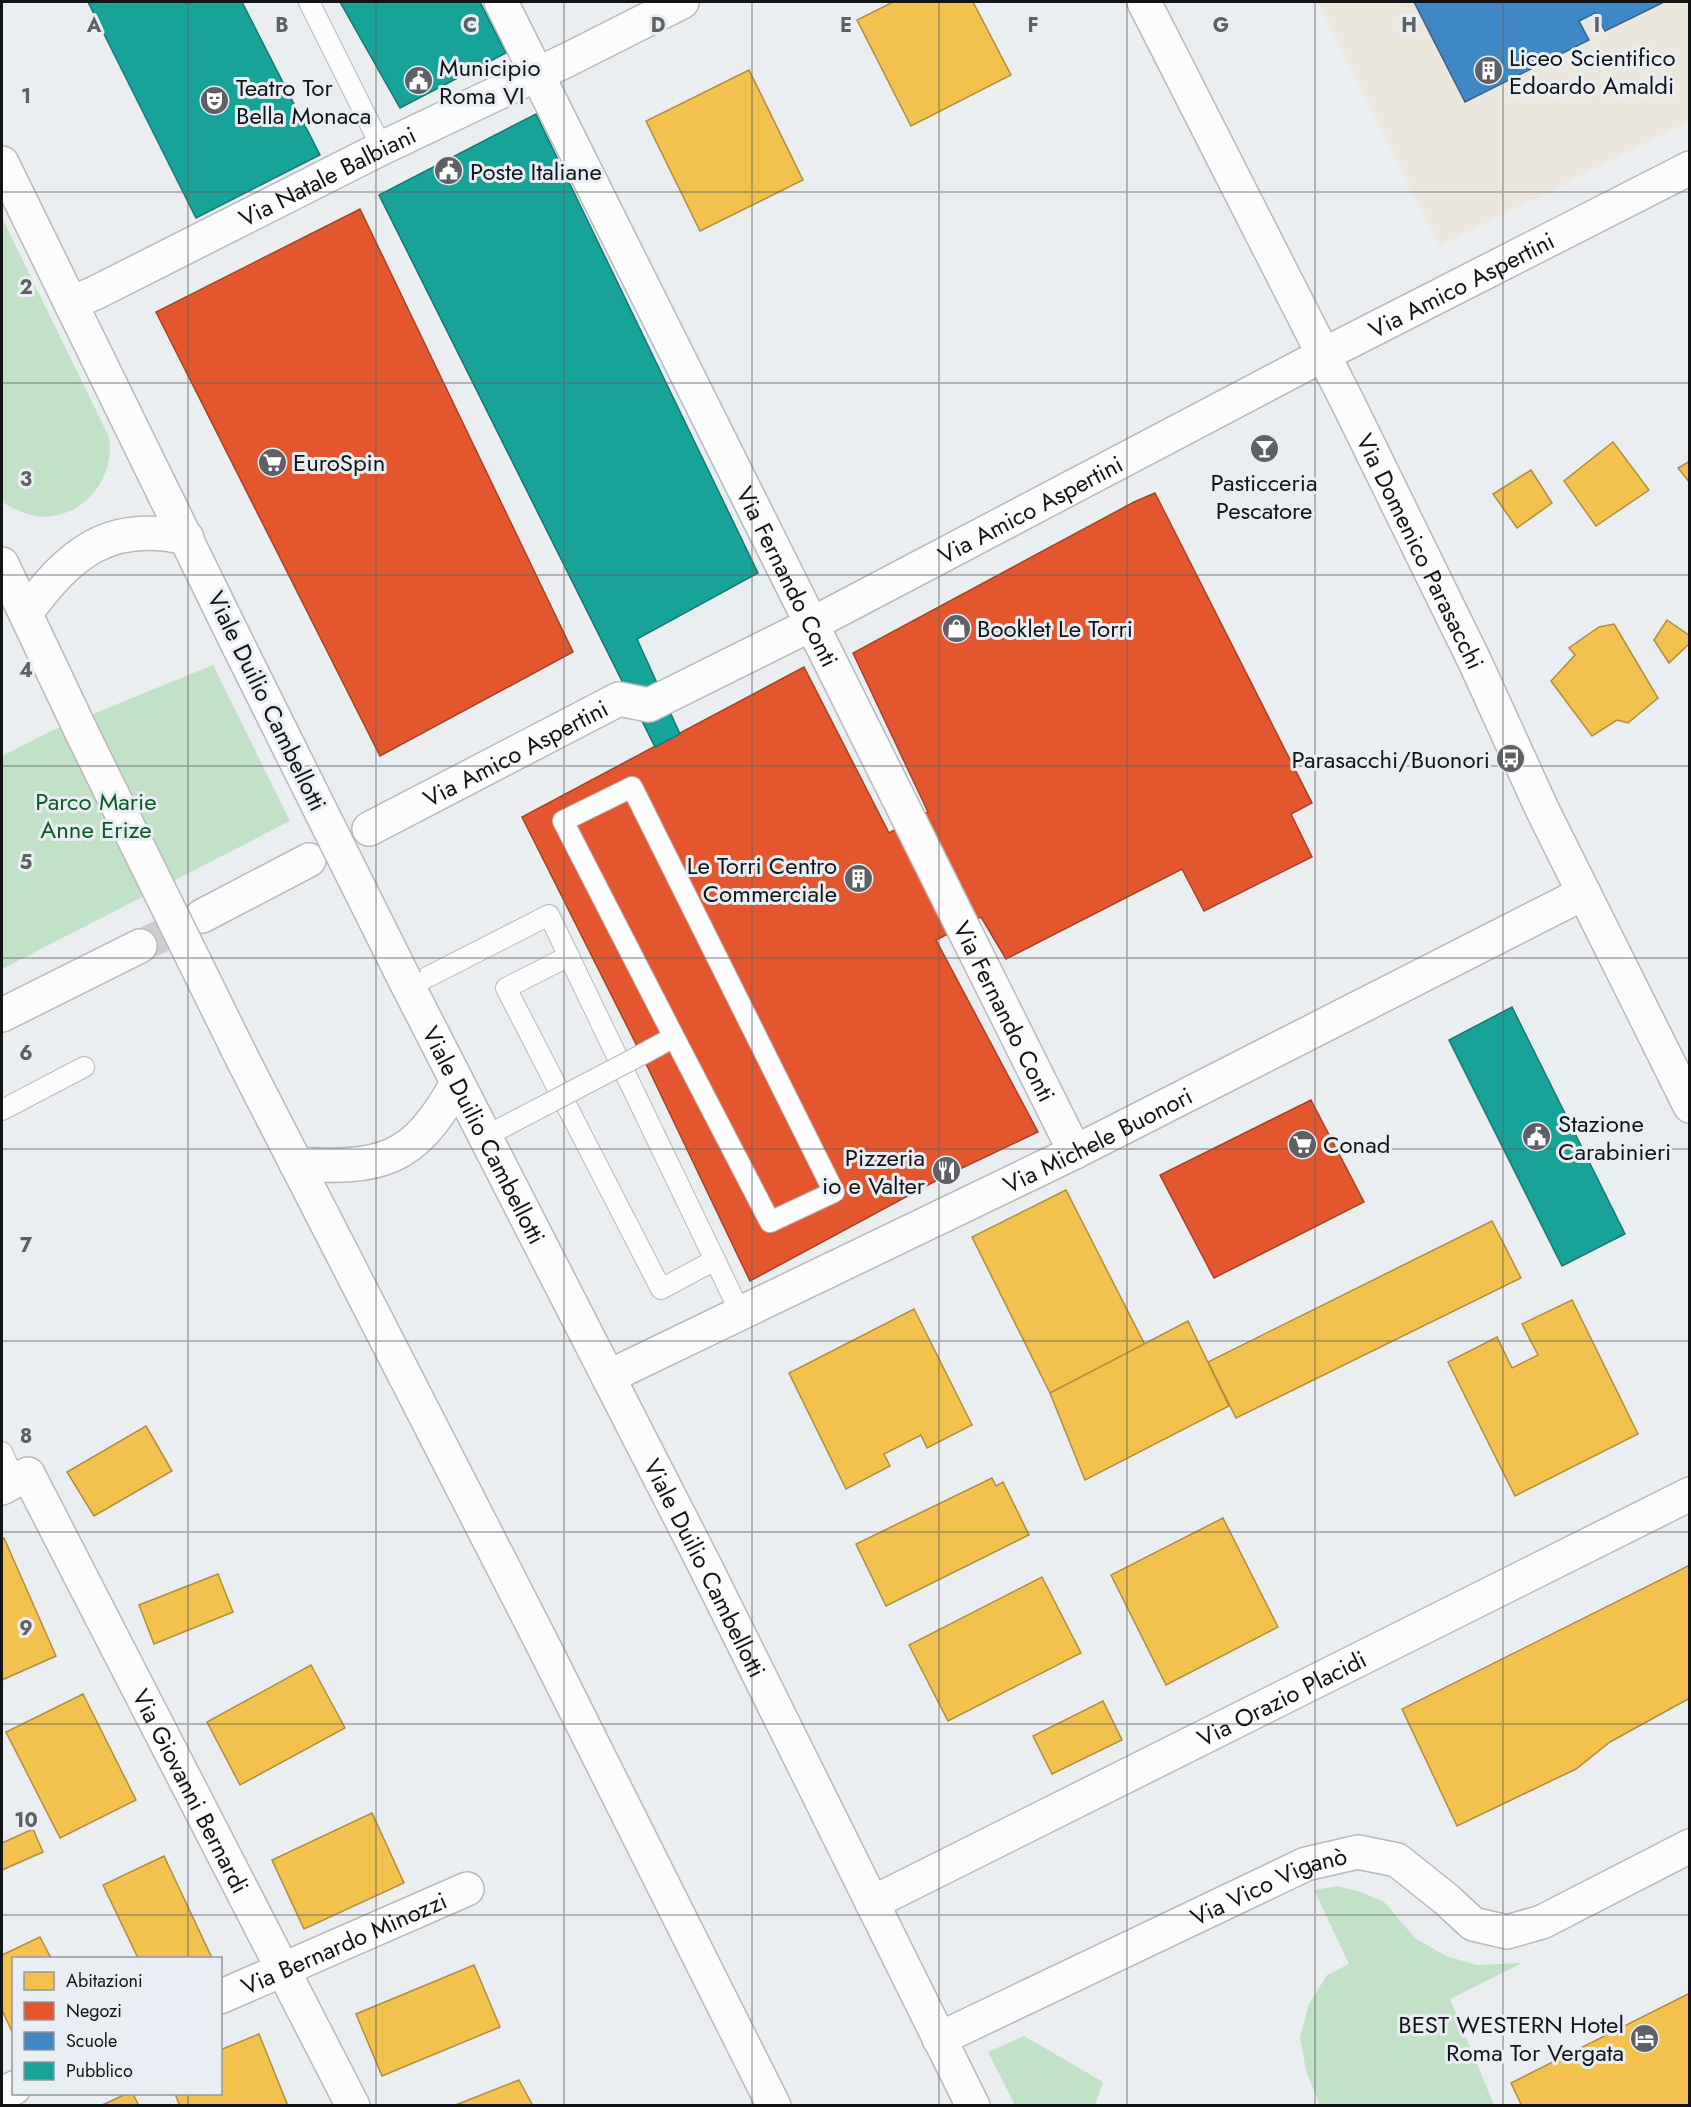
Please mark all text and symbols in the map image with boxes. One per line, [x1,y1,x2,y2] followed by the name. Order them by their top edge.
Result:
[86,11,102,40] text: A
[275,11,289,40] text: B
[463,11,477,40] text: C
[651,11,665,40] text: D
[840,11,852,40] text: E
[1027,11,1039,40] text: F
[1213,11,1229,40] text: G
[1401,11,1417,40] text: H
[1594,11,1600,40] text: I
[1509,40,1676,103] place label: Liceo Scientifico Edoardo Amaldi
[439,50,541,113] place label: Municipio Roma VI
[1472,55,1504,87] building icon: Liceo Scientifico Edoardo Amaldi
[402,65,434,97] public building icon: Municipio Roma VI
[236,70,371,133] place label: Teatro Tor Bella Monaca
[21,82,31,111] text: 1
[199,85,231,117] theatre icon: Teatro Tor Bella Monaca
[232,117,422,235] street label: Via Natale Balbiani
[470,154,602,189] place label: Poste Italiane
[433,155,465,187] public building icon: Poste Italiane
[1362,223,1560,347] street label: Via Amico Aspertini
[19,273,33,302] text: 2
[1348,427,1493,675] street label: Via Domenico Parasacchi
[1248,433,1280,465] bar icon: Pasticceria Pescatore
[293,445,385,480] place label: EuroSpin
[256,446,288,478] supermarket icon: EuroSpin
[932,446,1129,572] street label: Via Amico Aspertini
[20,465,32,494] text: 3
[1211,465,1317,528] place label: Pasticceria Pescatore
[728,480,848,673] street label: Via Fernando Conti
[199,585,335,817] street label: Viale Duilio Cambellotti
[977,611,1133,646] place label: Booklet Le Torri
[940,612,972,644] shop icon: Booklet Le Torri
[19,656,33,685] text: 4
[417,690,614,816] street label: Via Amico Aspertini
[1292,742,1490,777] place label: Parasacchi/Buonori
[1495,743,1527,775] bus stop icon: Parasacchi/Buonori
[35,784,157,847] park label: Parco Marie Anne Erize
[20,848,33,877] text: 5
[687,848,837,911] place label: Le Torri Centro Commerciale
[842,863,874,895] building icon: Le Torri Centro Commerciale
[945,915,1065,1108] street label: Via Fernando Conti
[414,1020,555,1250] street label: Viale Duilio Cambellotti
[19,1039,33,1068] text: 6
[997,1078,1198,1202] street label: Via Michele Buonori
[1558,1106,1671,1169] place label: Stazione Carabinieri
[1521,1121,1553,1153] public building icon: Stazione Carabinieri
[1323,1127,1390,1162] place label: Conad
[1286,1128,1318,1160] supermarket icon: Conad
[822,1140,926,1203] place label: Pizzeria io e Valter
[930,1155,962,1187] restaurant icon: Pizzeria io e Valter
[20,1231,33,1260] text: 7
[20,1422,32,1451] text: 8
[635,1452,775,1683] street label: Viale Duilio Cambellotti
[19,1614,33,1643] text: 9
[1191,1641,1372,1755] street label: Via Orazio Placidi
[124,1683,258,1899] street label: Via Giovanni Bernardi
[14,1806,38,1835] text: 10
[1184,1838,1350,1934] street label: Via Vico Viganò
[235,1883,452,2003] street label: Via Bernardo Minozzi
[12,1957,222,2095] legend
[66,1968,143,1994] text: Abitazioni
[66,1998,122,2024] text: Negozi
[1398,2007,1624,2070] place label: BEST WESTERN Hotel Roma Tor Vergata
[1629,2022,1661,2054] hotel icon: BEST WESTERN Hotel Roma Tor Vergata
[66,2028,117,2054] text: Scuole
[66,2058,133,2084] text: Pubblico

